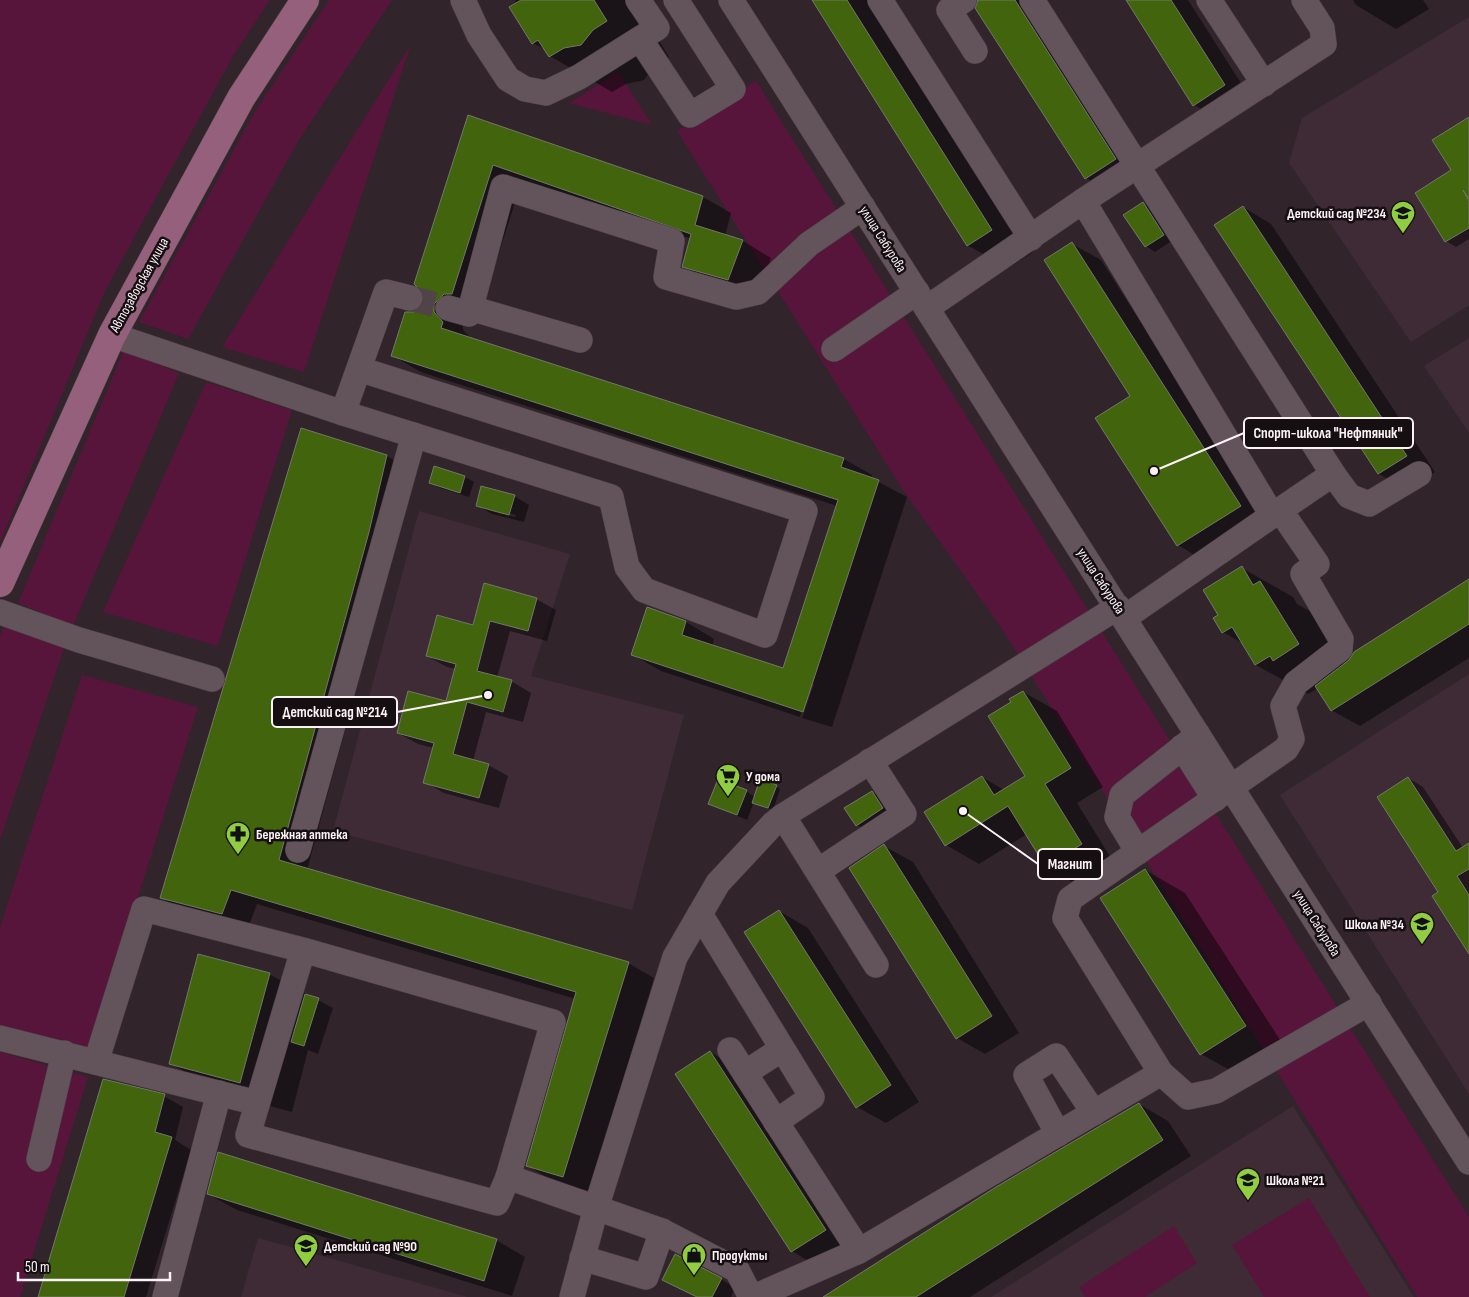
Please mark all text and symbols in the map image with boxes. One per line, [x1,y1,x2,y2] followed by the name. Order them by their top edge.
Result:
[1390,200,1416,234] school or university icon: Детский сад №234
[856,203,910,275] street label: улица Сабурова
[1287,205,1386,222] place label: Детский сад №234
[105,235,172,336] street label: Автозаводская улица
[1244,418,1413,448] callout: Спорт-школа "Нефтяник"
[1253,424,1403,443] text: Спорт-школа "Нефтяник"
[1073,545,1129,617] street label: улица Сабурова
[272,697,397,727] callout: Детский сад №214
[283,703,388,722] text: Детский сад №214
[715,763,741,797] supermarket icon: У дома
[746,768,780,785] place label: У дома
[225,821,251,855] pharmacy icon: Бережная аптека
[256,826,348,843] place label: Бережная аптека
[1038,849,1102,879] callout: Магнит
[1048,855,1092,874] text: Магнит
[1290,887,1344,959] street label: улица Сабурова
[1409,911,1435,945] school or university icon: Школа №34
[1345,916,1404,933] place label: Школа №34
[1235,1167,1261,1201] school or university icon: Школа №21
[1266,1172,1325,1189] place label: Школа №21
[293,1233,319,1267] school or university icon: Детский сад №90
[324,1238,417,1255] place label: Детский сад №90
[681,1242,707,1276] shop icon: Продукты
[712,1247,767,1264] place label: Продукты
[18,1250,170,1282] scale bar
[25,1258,50,1277] text: 50 m

